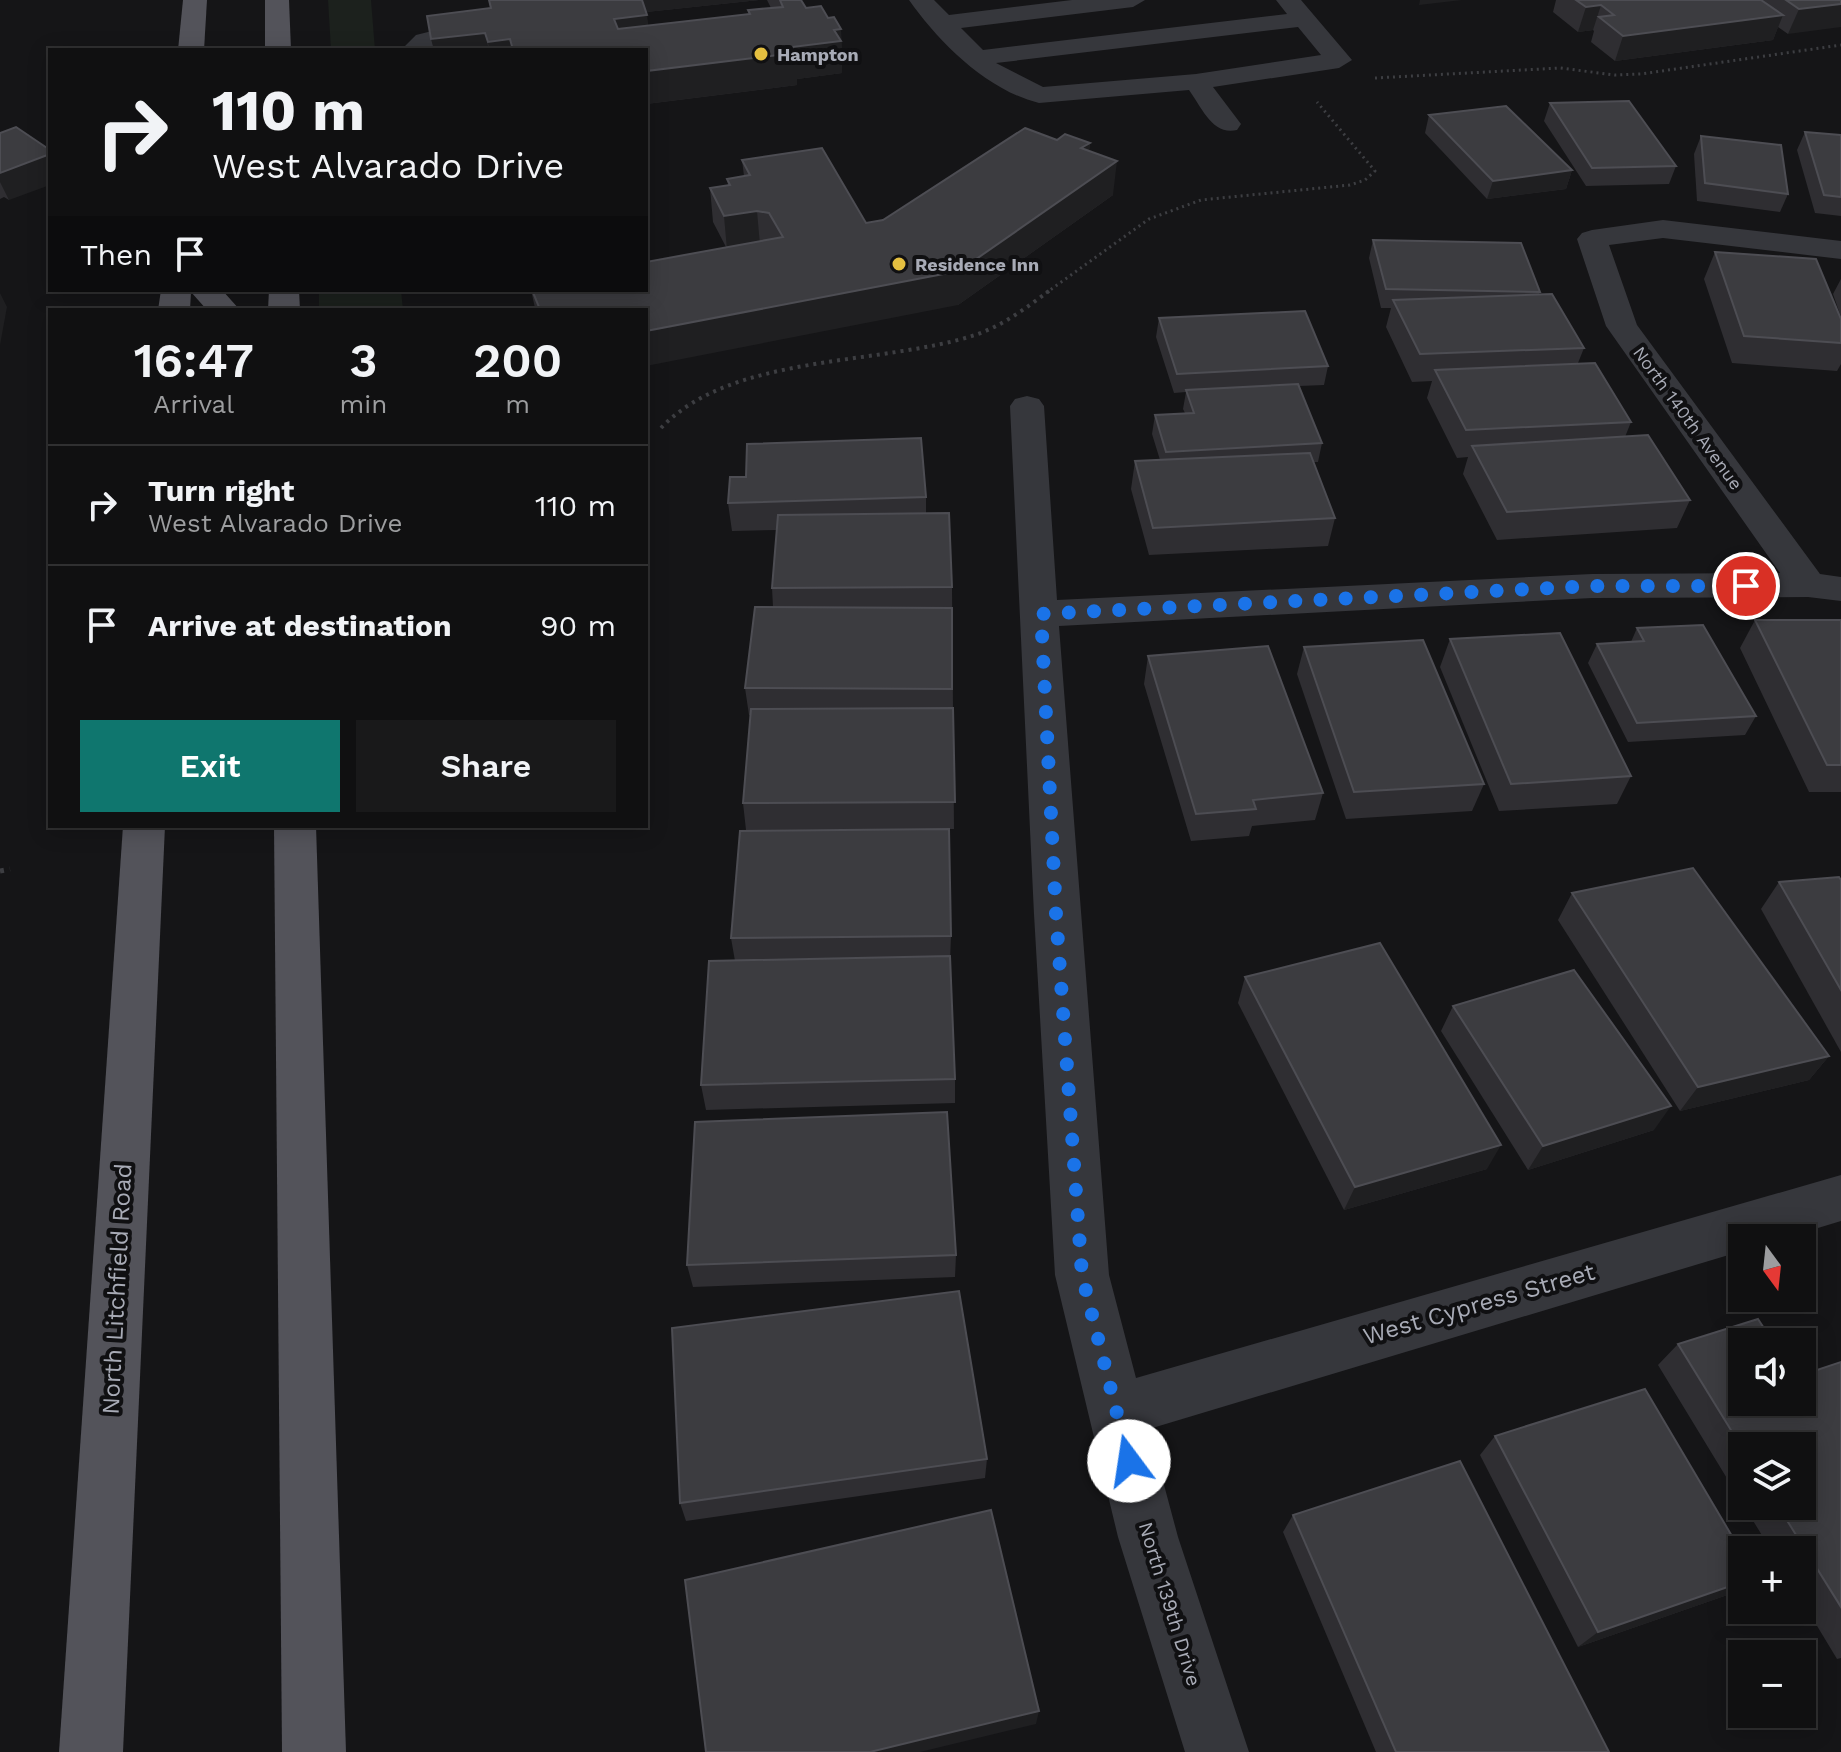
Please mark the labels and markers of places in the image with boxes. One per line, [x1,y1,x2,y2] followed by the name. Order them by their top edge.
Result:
[777,44,859,65] place label: Hampton
[752,45,770,63] marker: Hampton
[915,254,1039,275] place label: Residence Inn
[890,255,908,273] marker: Residence Inn
[1712,552,1780,620] pin

